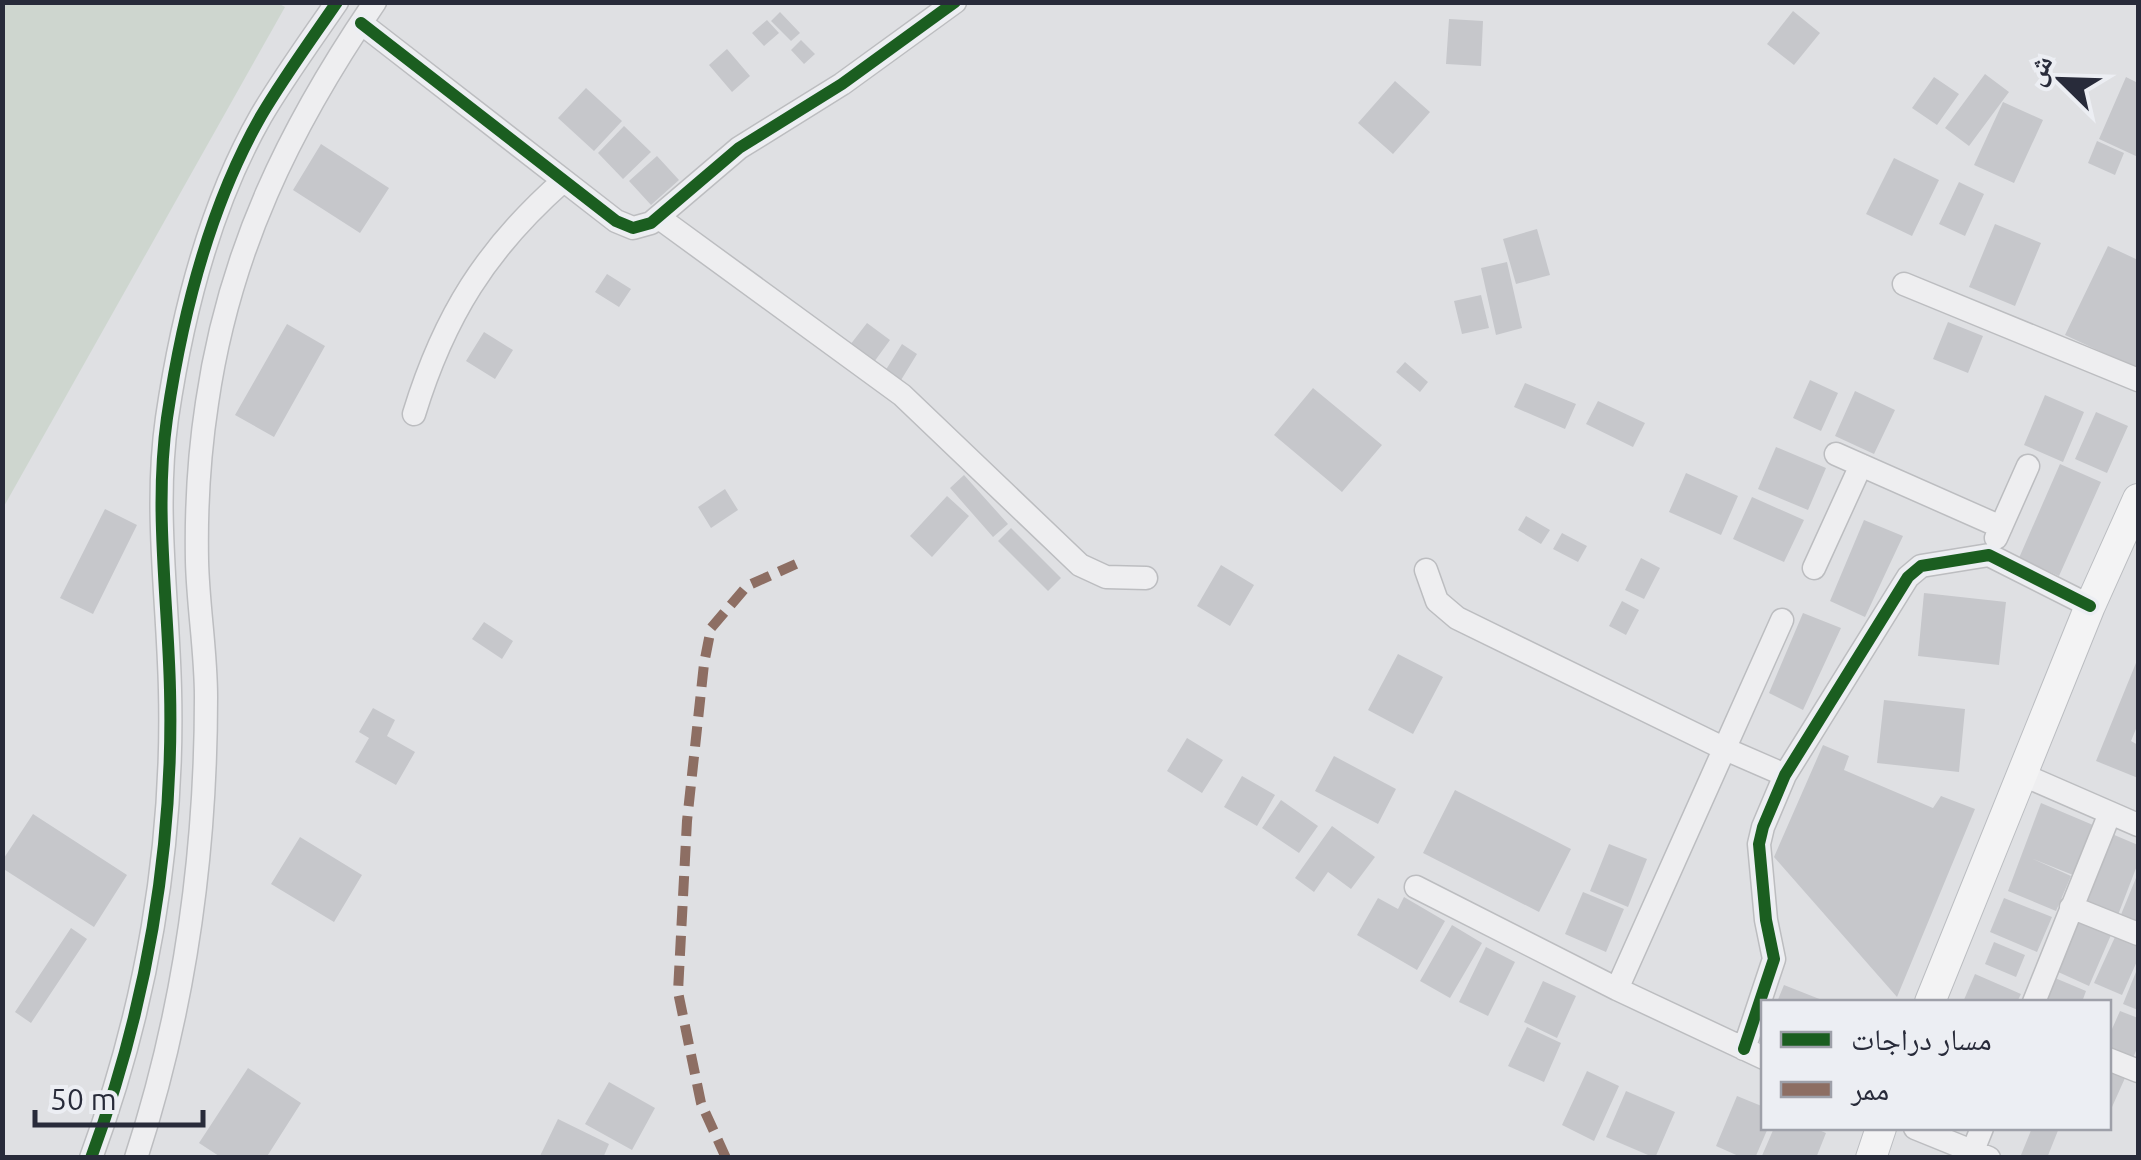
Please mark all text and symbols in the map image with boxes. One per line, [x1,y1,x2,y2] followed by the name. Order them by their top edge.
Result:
[2011,30,2111,130] north arrow
[2017,50,2059,91] text: ش
[1761,1000,2111,1130] legend
[1851,1022,1992,1056] text: مسار دراجات
[35,1065,202,1127] scale bar
[1850,1072,1889,1106] text: ممر
[50,1082,117,1116] text: 50 m

